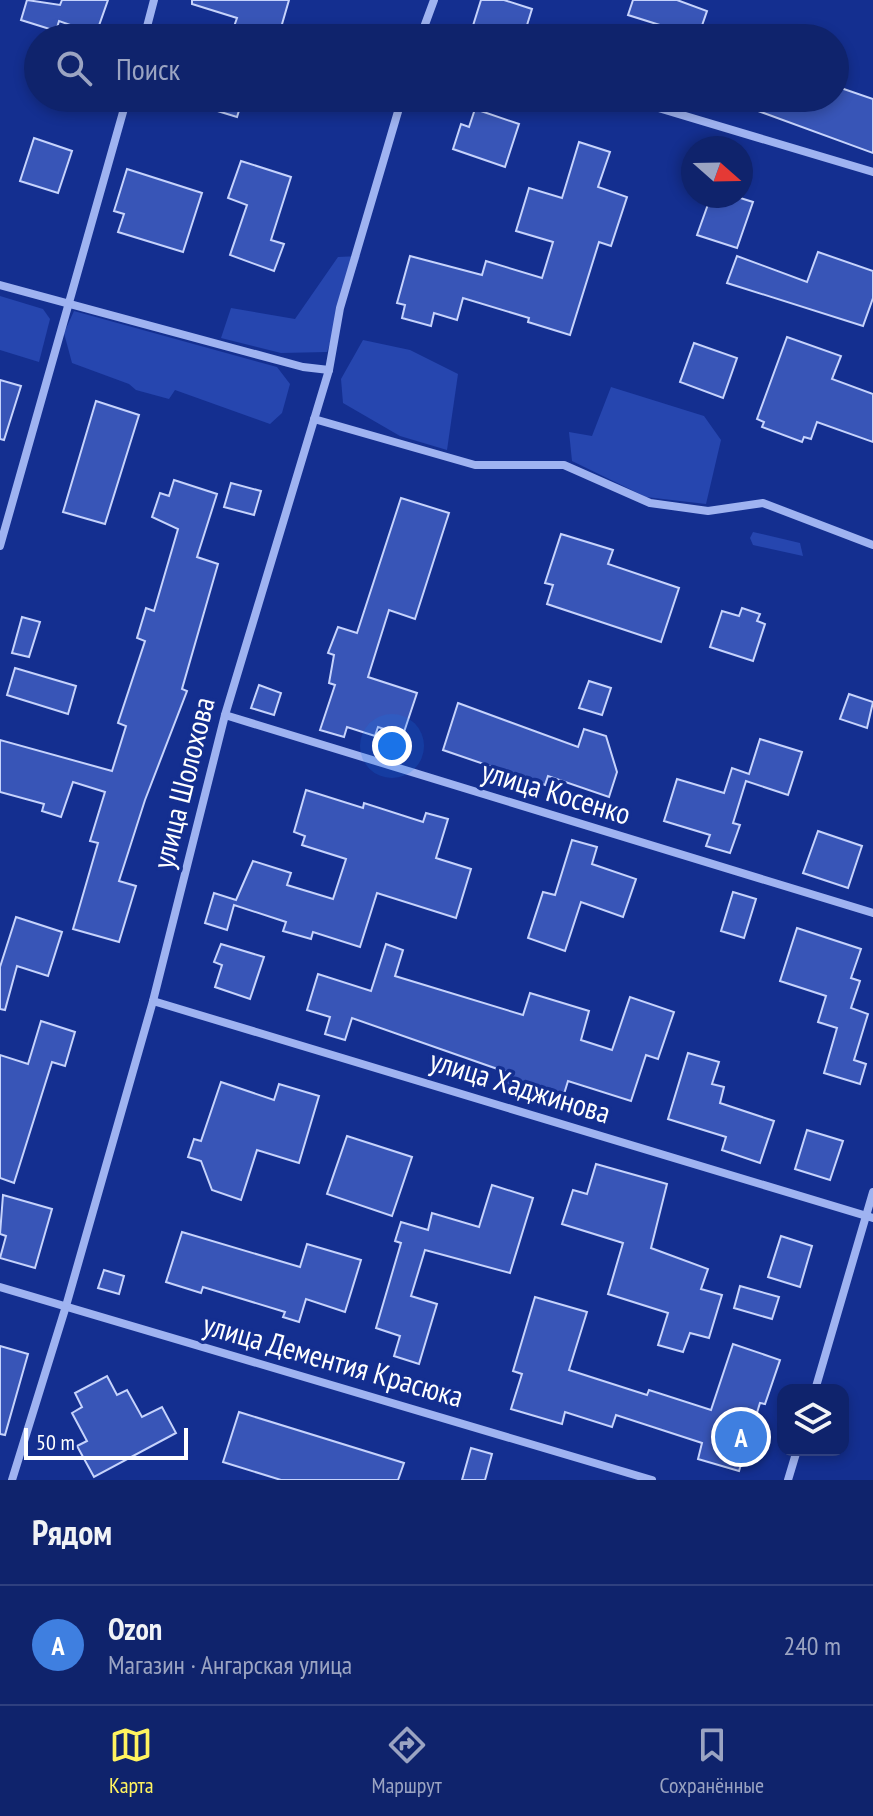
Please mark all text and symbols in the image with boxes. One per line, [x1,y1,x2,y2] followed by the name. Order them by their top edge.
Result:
[24,24,849,112] search box
[52,46,96,90] icon: search
[116,49,180,88] text: Поиск
[681,136,753,208] north arrow
[142,693,223,872] street label: улица Шолохова
[372,726,412,766] your location
[477,750,636,833] street label: улица Косенко
[425,1040,615,1132] street label: улица Хаджинова
[199,1304,468,1415] street label: улица Дементия Красюка
[777,1384,849,1456] map controls
[777,1384,849,1456] button: layers
[715,1407,767,1467] pin: A
[24,1424,188,1460] scale bar
[36,1428,75,1456] text: 50 m
[32,1510,112,1554] text: Рядом
[108,1609,162,1648] text: Ozon
[51,1629,65,1662] text: A
[783,1629,841,1662] text: 240 m
[108,1648,352,1681] text: Магазин · Ангарская улица
[109,1723,154,1799] tab: Карта
[371,1723,442,1799] tab: Маршрут
[659,1723,764,1799] tab: Сохранённые

